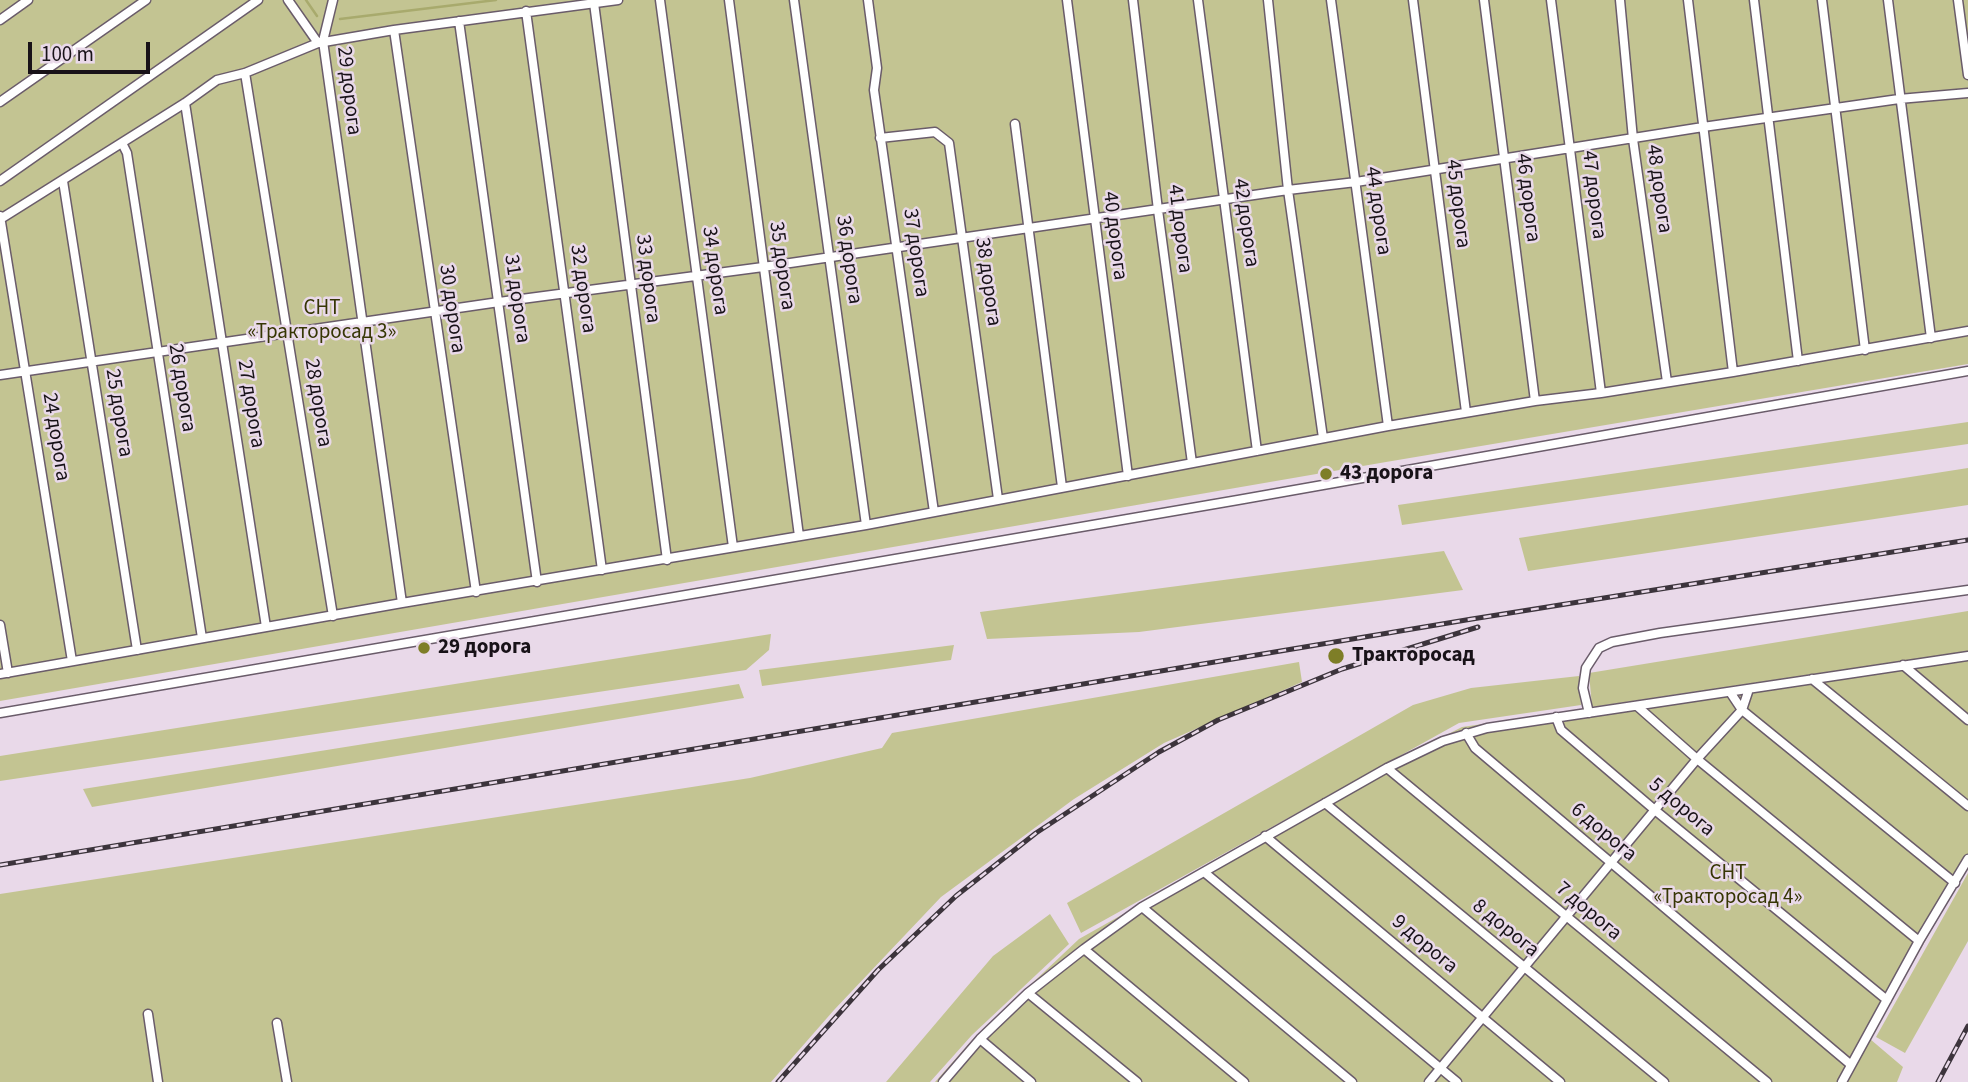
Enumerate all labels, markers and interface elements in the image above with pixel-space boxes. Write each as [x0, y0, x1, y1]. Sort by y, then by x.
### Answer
scale bar [32, 28, 154, 72]
text: 100 m [41, 39, 94, 69]
street label: 29 дорога [330, 45, 366, 137]
street label: 48 дорога [1639, 143, 1677, 235]
street label: 47 дорога [1575, 149, 1611, 241]
street label: 46 дорога [1509, 152, 1545, 244]
street label: 45 дорога [1439, 158, 1475, 250]
street label: 44 дорога [1358, 165, 1396, 257]
street label: 42 дорога [1226, 177, 1264, 269]
street label: 41 дорога [1161, 183, 1197, 275]
street label: 40 дорога [1096, 190, 1132, 282]
street label: 37 дорога [896, 207, 934, 299]
street label: 36 дорога [829, 214, 867, 306]
street label: 35 дорога [762, 220, 800, 312]
street label: 34 дорога [695, 225, 733, 317]
street label: 33 дорога [629, 233, 665, 325]
street label: 38 дорога [968, 236, 1006, 328]
street label: 32 дорога [563, 243, 601, 335]
street label: 31 дорога [497, 253, 535, 345]
street label: 30 дорога [432, 263, 470, 355]
park label: СНТ «Тракторосад 3» [247, 296, 397, 346]
street label: 26 дорога [162, 342, 200, 434]
street label: 28 дорога [298, 357, 336, 449]
street label: 27 дорога [231, 358, 269, 450]
street label: 25 дорога [99, 367, 137, 459]
street label: 24 дорога [36, 391, 74, 483]
place label: 43 дорога [1340, 461, 1433, 487]
marker: 43 дорога [1318, 466, 1334, 482]
place label: 29 дорога [438, 635, 531, 661]
marker: 29 дорога [416, 640, 432, 656]
place label: Тракторосад [1352, 643, 1475, 669]
marker: Тракторосад [1326, 646, 1346, 666]
street label: 5 дорога [1643, 773, 1719, 843]
street label: 6 дорога [1565, 798, 1641, 868]
park label: СНТ «Тракторосад 4» [1653, 861, 1803, 911]
street label: 7 дорога [1550, 877, 1626, 947]
street label: 8 дорога [1466, 894, 1544, 964]
street label: 9 дорога [1386, 910, 1462, 980]

